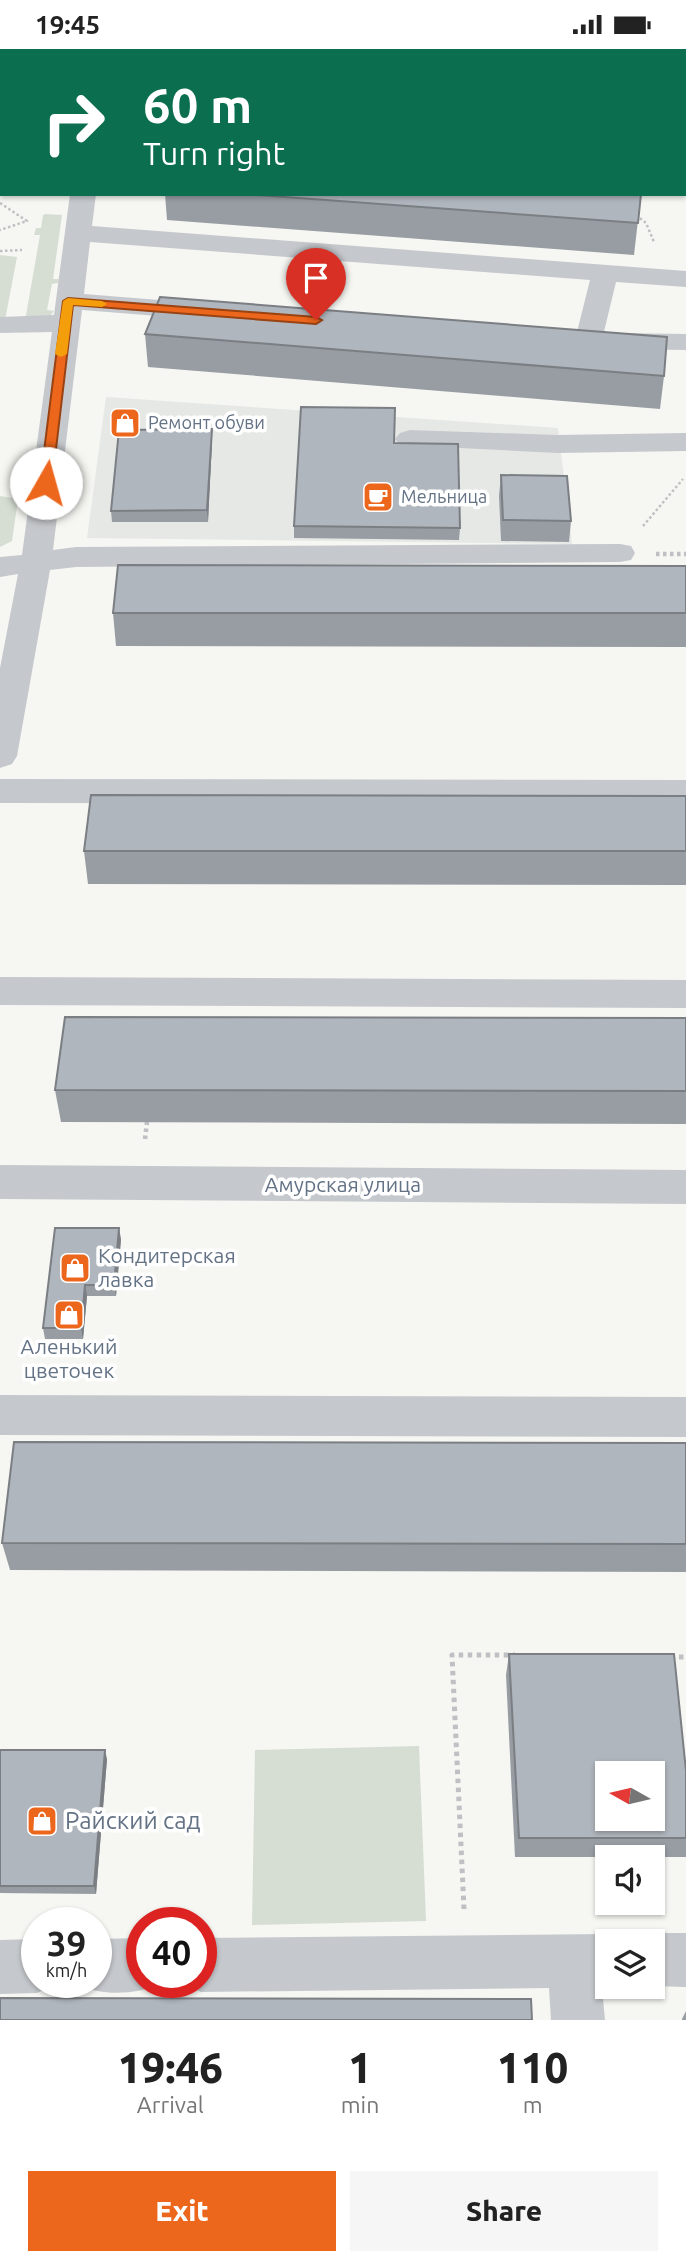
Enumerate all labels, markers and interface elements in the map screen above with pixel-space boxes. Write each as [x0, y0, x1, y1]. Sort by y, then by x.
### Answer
text: 19:45 [35, 10, 100, 39]
icon: right [28, 77, 119, 168]
text: 60 m [143, 77, 252, 132]
text: Turn right [143, 135, 285, 171]
pin [286, 248, 346, 320]
icon: arrive [297, 259, 335, 297]
shop icon: Ремонт обуви [108, 406, 142, 440]
place label: Ремонт обуви [148, 412, 265, 432]
position arrow [9, 446, 83, 520]
cafe icon: Мельница [361, 480, 395, 514]
place label: Мельница [401, 486, 487, 506]
street label: Амурская улица [265, 1172, 421, 1196]
place label: Кондитерская лавка [98, 1243, 236, 1291]
shop icon: Кондитерская лавка [58, 1251, 92, 1285]
shop icon: Аленький цветочек [52, 1298, 86, 1332]
place label: Аленький цветочек [21, 1334, 117, 1382]
north arrow [595, 1761, 665, 1831]
map controls [595, 1761, 665, 1999]
shop icon: Райский сад [25, 1804, 59, 1838]
place label: Райский сад [65, 1807, 201, 1834]
button: sound [595, 1845, 665, 1915]
speed limit sign: 40 [126, 1907, 217, 1998]
text: 39 [47, 1923, 86, 1963]
button: layers [595, 1929, 665, 1999]
text: km/h [46, 1960, 87, 1980]
text: 19:46 [118, 2044, 223, 2091]
text: 1 [348, 2044, 372, 2091]
text: 110 [497, 2044, 568, 2091]
text: Arrival [137, 2092, 204, 2117]
text: min [341, 2092, 379, 2117]
text: m [523, 2092, 543, 2117]
button: Exit [28, 2171, 336, 2251]
button: Share [350, 2171, 658, 2251]

